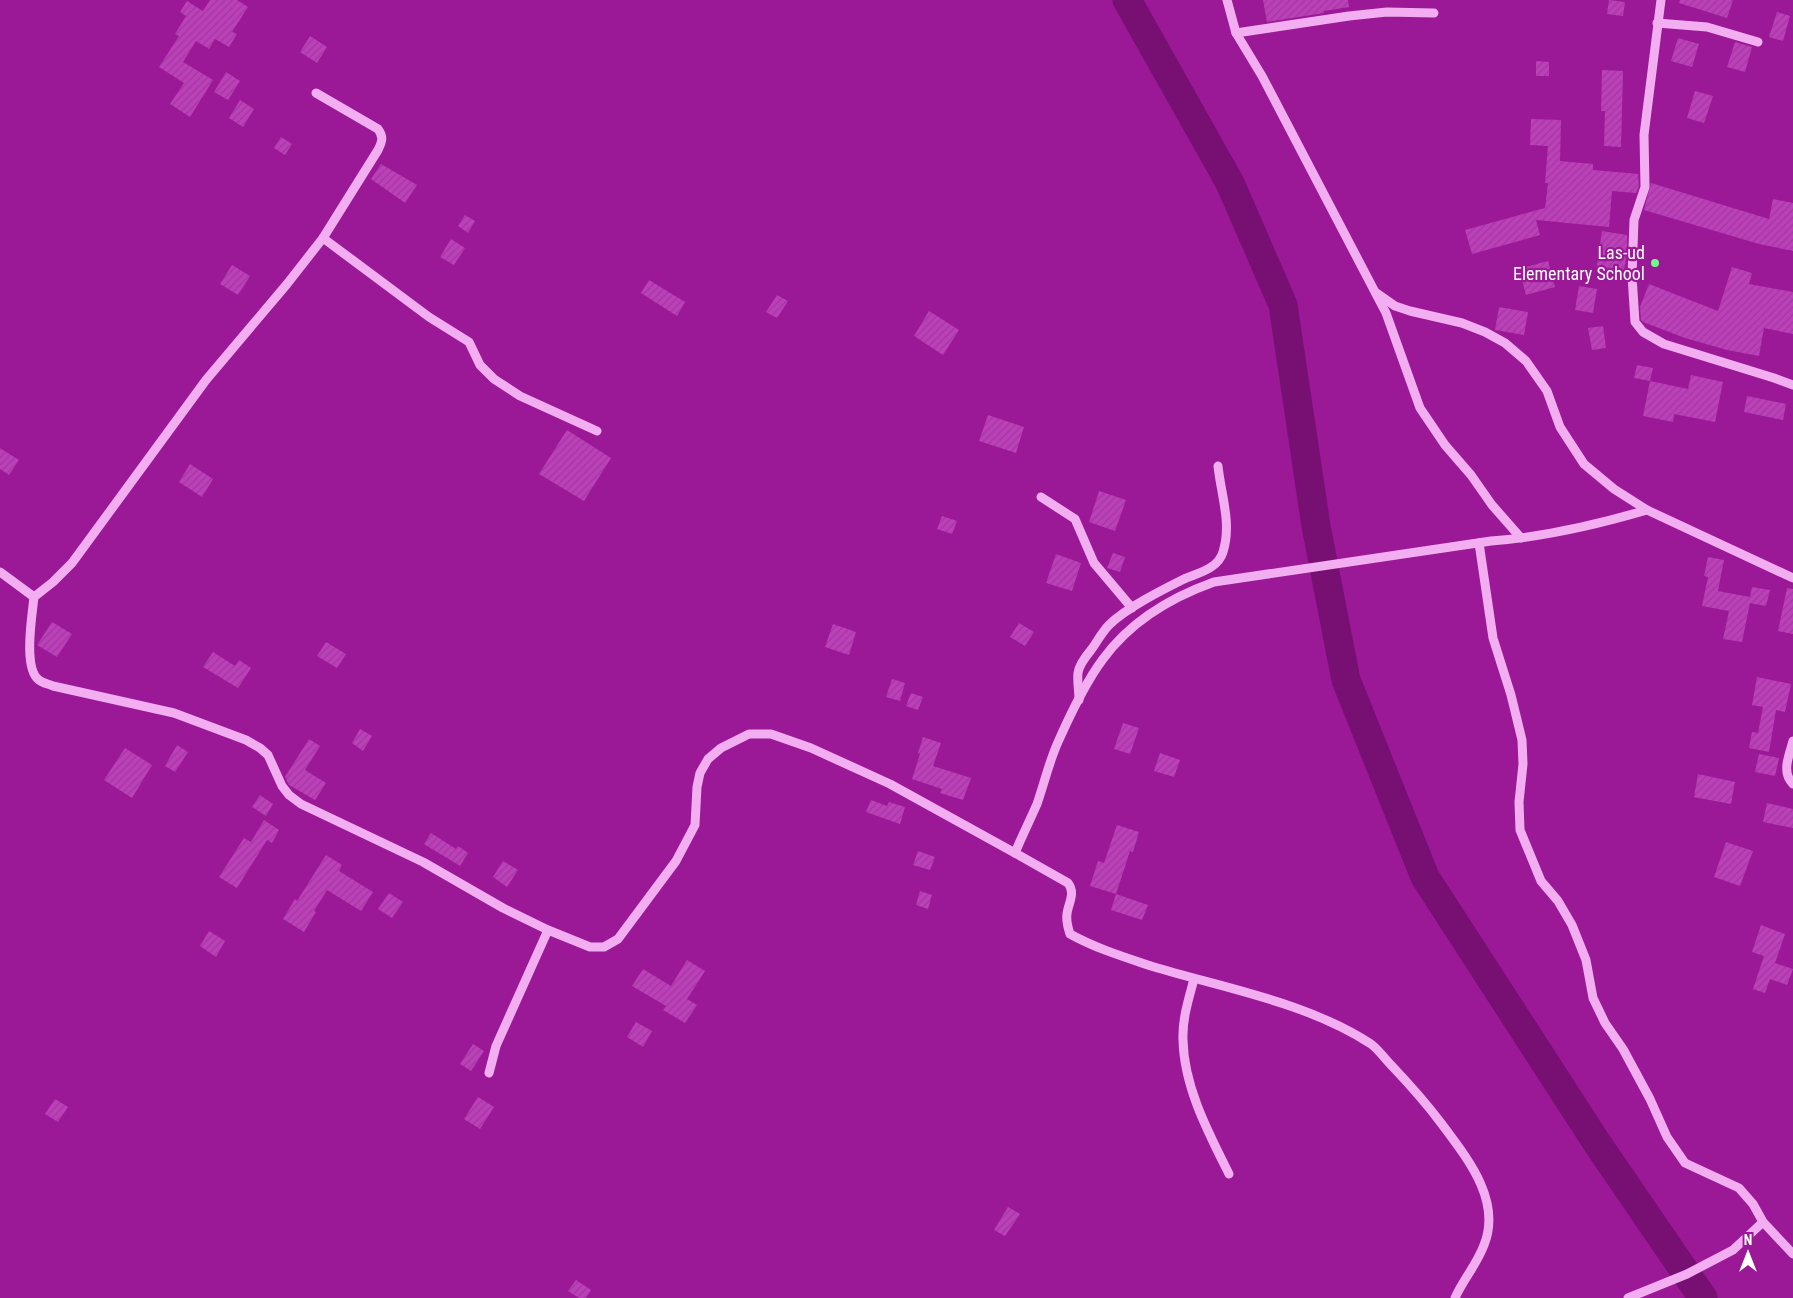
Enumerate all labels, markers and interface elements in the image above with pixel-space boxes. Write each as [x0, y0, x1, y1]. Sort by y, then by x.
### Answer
place label: Las-ud Elementary School [1513, 242, 1645, 284]
marker: Las-ud Elementary School [1649, 257, 1661, 269]
north arrow [1723, 1228, 1773, 1278]
text: N [1744, 1232, 1752, 1248]

